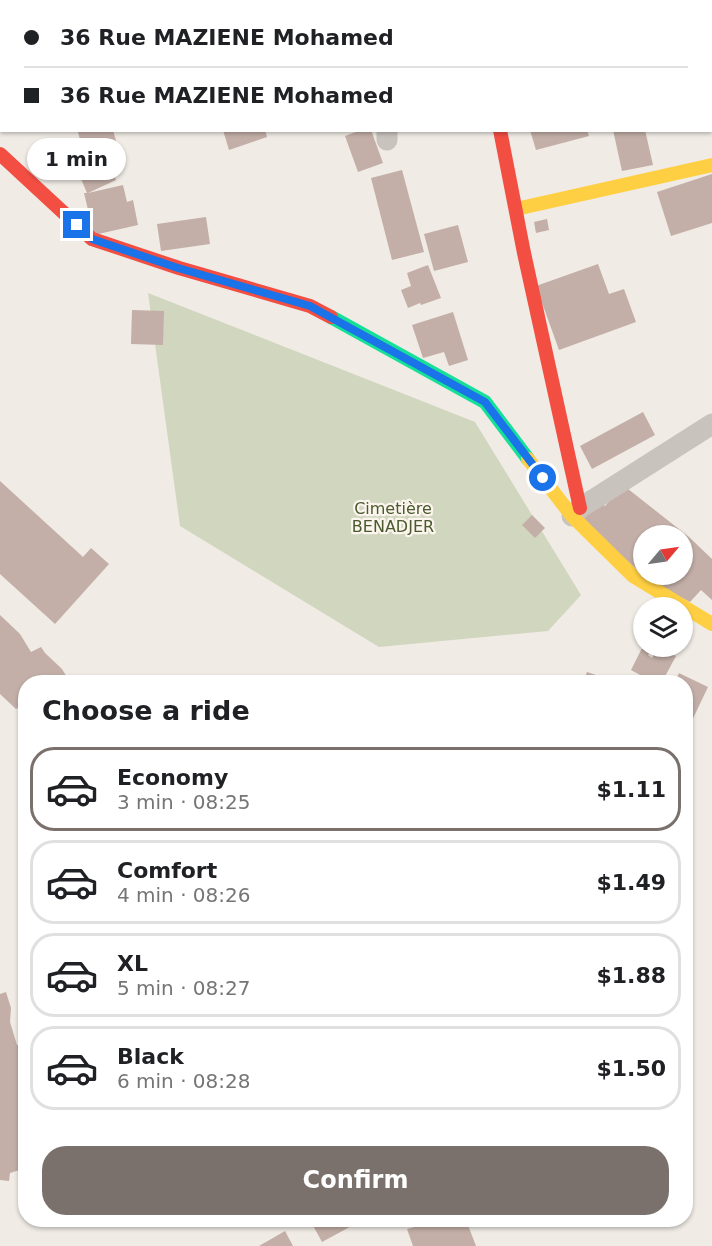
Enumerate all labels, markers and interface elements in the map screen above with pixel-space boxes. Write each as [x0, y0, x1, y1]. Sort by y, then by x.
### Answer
text: 36 Rue MAZIENE Mohamed [60, 25, 394, 50]
text: 36 Rue MAZIENE Mohamed [60, 83, 394, 108]
callout: 1 min [28, 138, 127, 180]
text: 1 min [45, 147, 108, 171]
route end [63, 211, 90, 238]
route start [529, 464, 556, 491]
park label: Cimetière BENADJER [352, 499, 434, 536]
north arrow [633, 525, 693, 585]
map controls [633, 525, 693, 657]
button: layers [633, 597, 693, 657]
text: Choose a ride [42, 695, 250, 726]
icon: car [45, 762, 99, 816]
text: Economy [117, 765, 228, 790]
text: $1.11 [596, 777, 666, 802]
text: 3 min · 08:25 [117, 790, 251, 814]
icon: car [45, 855, 99, 909]
text: Comfort [117, 858, 217, 883]
text: $1.49 [596, 870, 666, 895]
text: 4 min · 08:26 [117, 883, 251, 907]
icon: car [45, 948, 99, 1002]
text: XL [117, 951, 148, 976]
text: $1.88 [596, 963, 666, 988]
text: 5 min · 08:27 [117, 976, 251, 1000]
icon: car [45, 1041, 99, 1095]
text: Black [117, 1044, 184, 1069]
text: $1.50 [596, 1056, 666, 1081]
text: 6 min · 08:28 [117, 1069, 251, 1093]
button: Confirm [42, 1146, 669, 1215]

